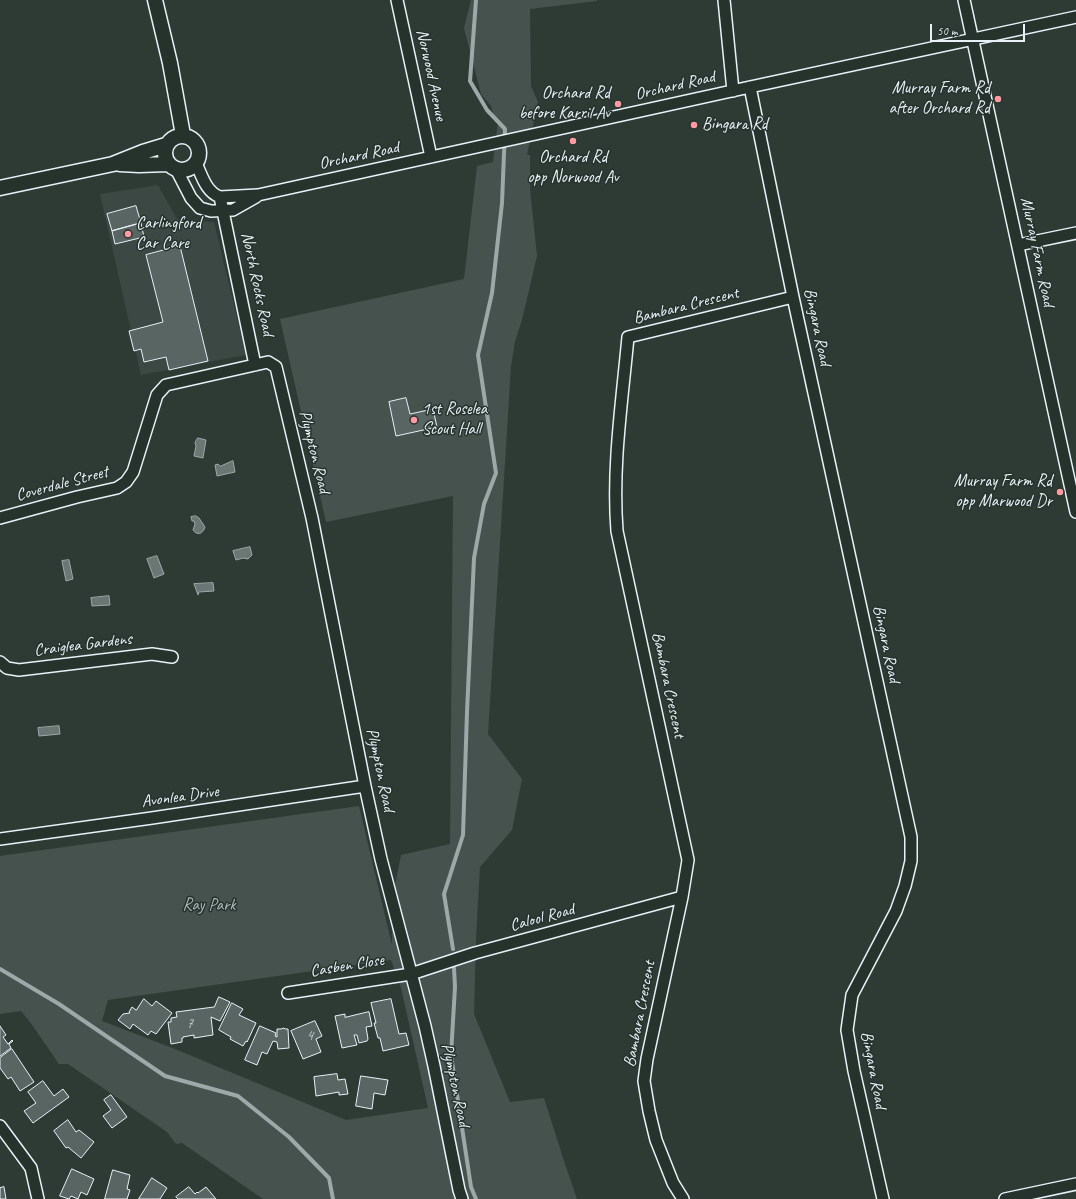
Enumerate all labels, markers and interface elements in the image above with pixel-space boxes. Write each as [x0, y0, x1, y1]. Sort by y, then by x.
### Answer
scale bar [932, 16, 1027, 42]
text: 50 m [937, 23, 957, 39]
street label: Norwood Avenue [411, 27, 451, 123]
street label: Orchard Road [633, 67, 717, 105]
place label: Murray Farm Rd after Orchard Rd [889, 79, 990, 119]
place label: Orchard Rd before Karril Av [519, 84, 610, 124]
marker: Murray Farm Rd after Orchard Rd [993, 94, 1003, 104]
marker: Orchard Rd before Karril Av [613, 99, 623, 109]
place label: Bingara Rd [702, 115, 768, 135]
marker: Bingara Rd [689, 120, 699, 130]
marker: Orchard Rd opp Norwood Av [568, 136, 578, 146]
street label: Orchard Road [317, 138, 401, 174]
place label: Orchard Rd opp Norwood Av [528, 148, 618, 188]
street label: Murray Farm Road [1015, 196, 1059, 308]
place label: Carlingford Car Care [136, 214, 201, 254]
marker: Carlingford Car Care [123, 229, 133, 239]
street label: North Rocks Road [236, 230, 278, 338]
street label: Bambara Crescent [631, 283, 741, 329]
street label: Bingara Road [799, 287, 835, 367]
place label: 1st Roselea Scout Hall [422, 400, 487, 440]
street label: Plympton Road [294, 409, 334, 495]
marker: 1st Roselea Scout Hall [409, 415, 419, 425]
street label: Coverdale Street [14, 462, 110, 506]
place label: Murray Farm Rd opp Marwood Dr [954, 472, 1052, 512]
marker: Murray Farm Rd opp Marwood Dr [1055, 487, 1065, 497]
street label: Bingara Road [868, 604, 904, 684]
street label: Craiglea Gardens [33, 629, 133, 661]
street label: Bambara Crescent [647, 630, 689, 740]
street label: Plympton Road [361, 727, 399, 813]
street label: Avonlea Drive [140, 781, 220, 813]
park label: Ray Park [183, 896, 235, 916]
street label: Calool Road [508, 900, 576, 936]
street label: Casben Close [309, 950, 385, 982]
street label: Bambara Crescent [620, 959, 660, 1069]
house number: 7 [187, 1015, 193, 1033]
house number: 4 [307, 1027, 313, 1045]
street label: Bingara Road [856, 1030, 890, 1110]
street label: Plympton Road [436, 1042, 474, 1128]

